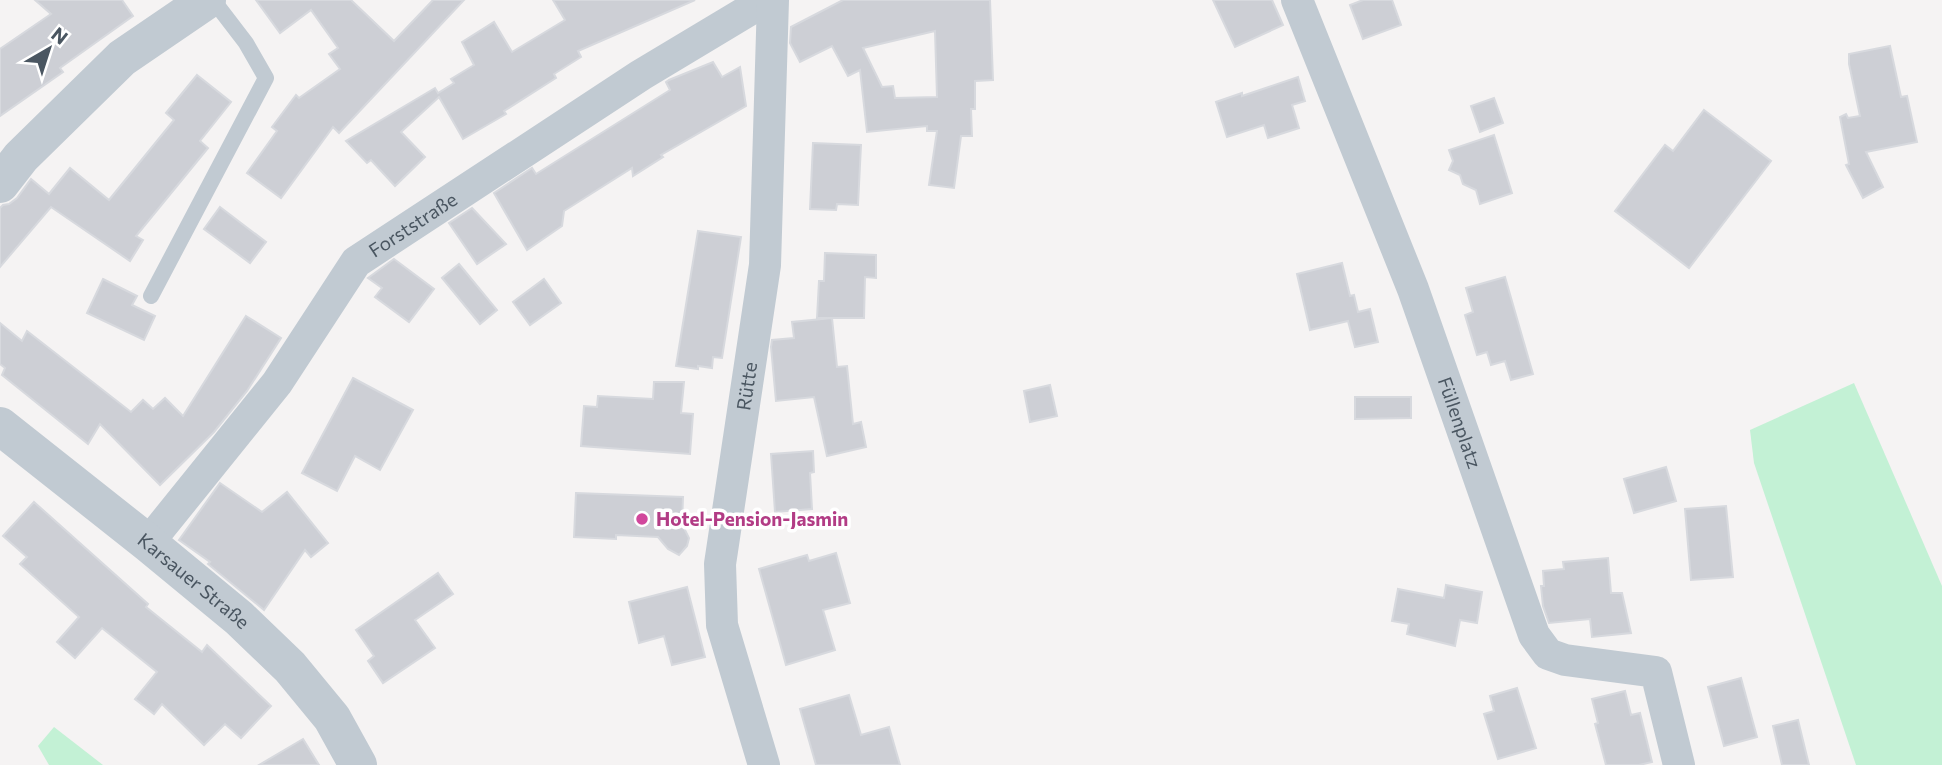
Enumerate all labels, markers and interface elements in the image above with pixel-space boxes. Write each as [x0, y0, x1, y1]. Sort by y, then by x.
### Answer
north arrow [14, 14, 84, 84]
text: N [47, 22, 73, 49]
street label: Forststraße [364, 187, 461, 262]
street label: Rütte [731, 360, 761, 412]
street label: Füllenplatz [1434, 374, 1487, 471]
place label: Hotel-Pension-Jasmin [656, 507, 848, 530]
marker: Hotel-Pension-Jasmin [634, 511, 650, 527]
street label: Karsauer Straße [134, 528, 255, 633]

